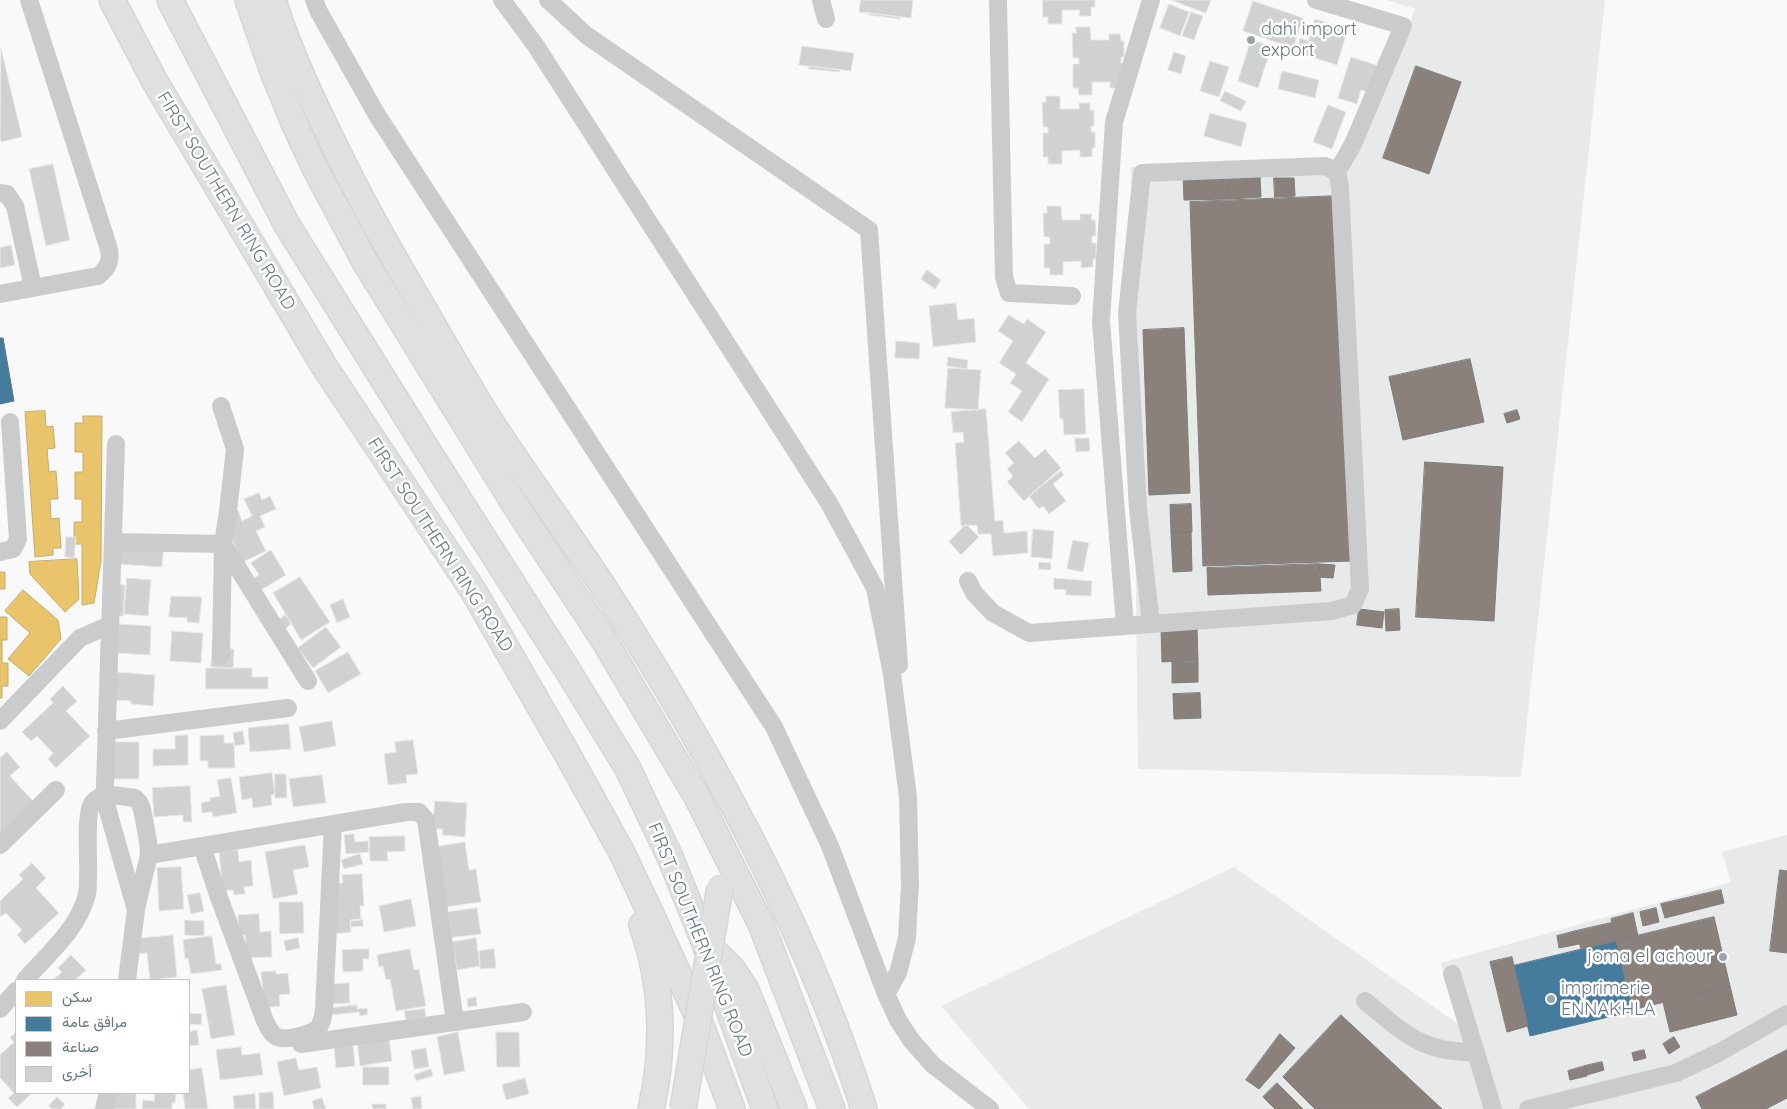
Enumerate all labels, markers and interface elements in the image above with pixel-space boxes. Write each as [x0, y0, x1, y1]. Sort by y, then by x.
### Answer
place label: dahi import export [1261, 19, 1357, 62]
marker: dahi import export [1245, 34, 1257, 46]
street label: FIRST SOUTHERN RING ROAD [152, 88, 300, 314]
street label: FIRST SOUTHERN RING ROAD [363, 434, 517, 656]
street label: FIRST SOUTHERN RING ROAD [643, 820, 757, 1060]
place label: joma el achour [1587, 946, 1713, 968]
marker: joma el achour [1717, 951, 1729, 963]
place label: imprimerie ENNAKHLA [1561, 978, 1655, 1021]
legend [15, 979, 190, 1094]
text: سكن [62, 987, 92, 1006]
marker: imprimerie ENNAKHLA [1545, 993, 1557, 1005]
text: مرافق عامة [62, 1012, 127, 1031]
text: صناعة [62, 1037, 99, 1056]
text: أخرى [62, 1062, 92, 1081]

